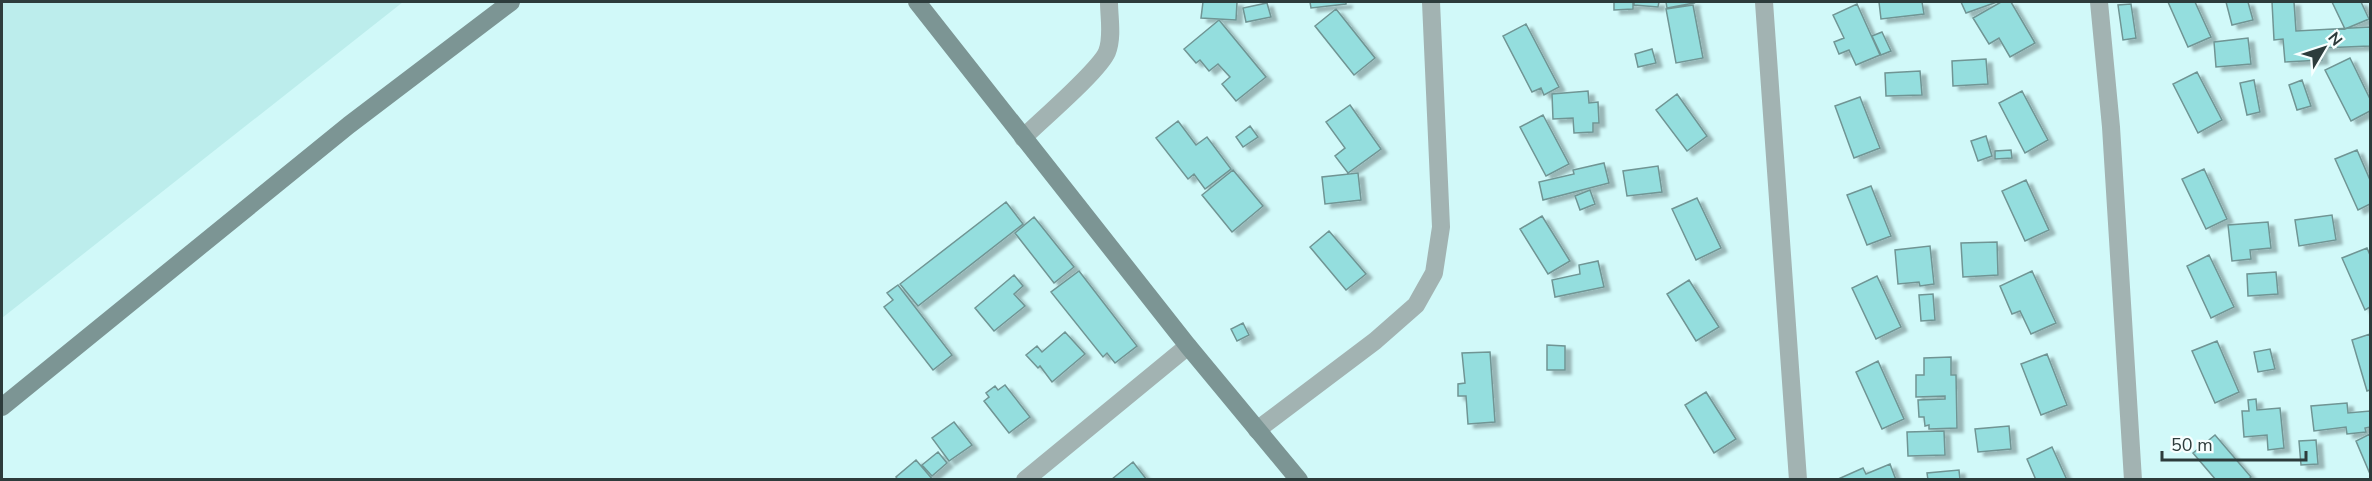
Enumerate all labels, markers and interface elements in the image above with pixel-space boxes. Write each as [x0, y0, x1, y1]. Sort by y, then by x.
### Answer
north arrow [2294, 18, 2354, 78]
text: N [2323, 28, 2347, 51]
scale bar [2162, 424, 2306, 462]
text: 50 m [2171, 433, 2213, 457]

